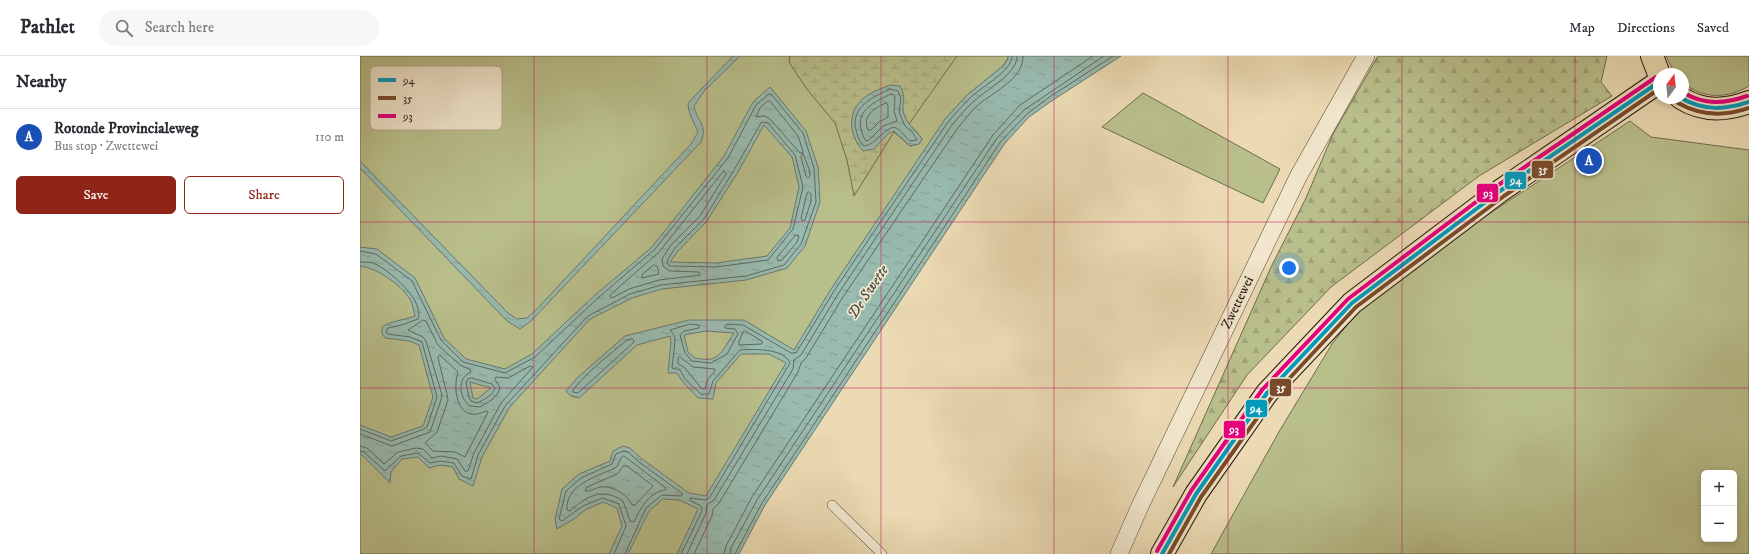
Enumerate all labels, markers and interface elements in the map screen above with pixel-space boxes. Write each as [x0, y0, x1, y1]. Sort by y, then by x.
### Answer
search box [99, 10, 379, 46]
text: Pathlet [20, 16, 75, 39]
icon: search [113, 17, 135, 39]
text: Search here [145, 18, 214, 37]
text: Map [1569, 19, 1595, 37]
text: Directions [1617, 19, 1675, 37]
text: Saved [1697, 19, 1729, 37]
legend [370, 66, 502, 130]
north arrow [1653, 68, 1689, 104]
text: Nearby [16, 71, 66, 93]
text: 94 [402, 74, 415, 88]
text: 35 [403, 92, 413, 106]
text: 93 [402, 110, 413, 124]
text: Rotonde Provincialeweg [54, 119, 198, 138]
text: A [25, 129, 33, 145]
text: 110 m [315, 129, 344, 145]
text: Bus stop · Zwettewei [54, 138, 158, 154]
pin: A [1576, 146, 1602, 176]
line badge: 35 [1531, 160, 1554, 179]
text: 35 [1538, 163, 1548, 177]
line badge: 94 [1504, 171, 1527, 190]
text: 94 [1509, 174, 1523, 188]
button: Save [16, 176, 176, 214]
button: Share [184, 176, 344, 214]
line badge: 93 [1476, 183, 1499, 203]
text: 93 [1482, 187, 1493, 201]
your location [1279, 258, 1299, 278]
water label: De Swette [843, 261, 893, 322]
street label: Zwettewei [1217, 273, 1258, 332]
line badge: 35 [1269, 378, 1292, 397]
text: 35 [1276, 381, 1286, 395]
line badge: 94 [1245, 399, 1268, 418]
text: 94 [1249, 402, 1263, 416]
line badge: 93 [1223, 420, 1246, 439]
text: 93 [1228, 423, 1239, 437]
map controls [1701, 470, 1737, 542]
button: + [1701, 470, 1737, 506]
button: − [1701, 506, 1737, 542]

